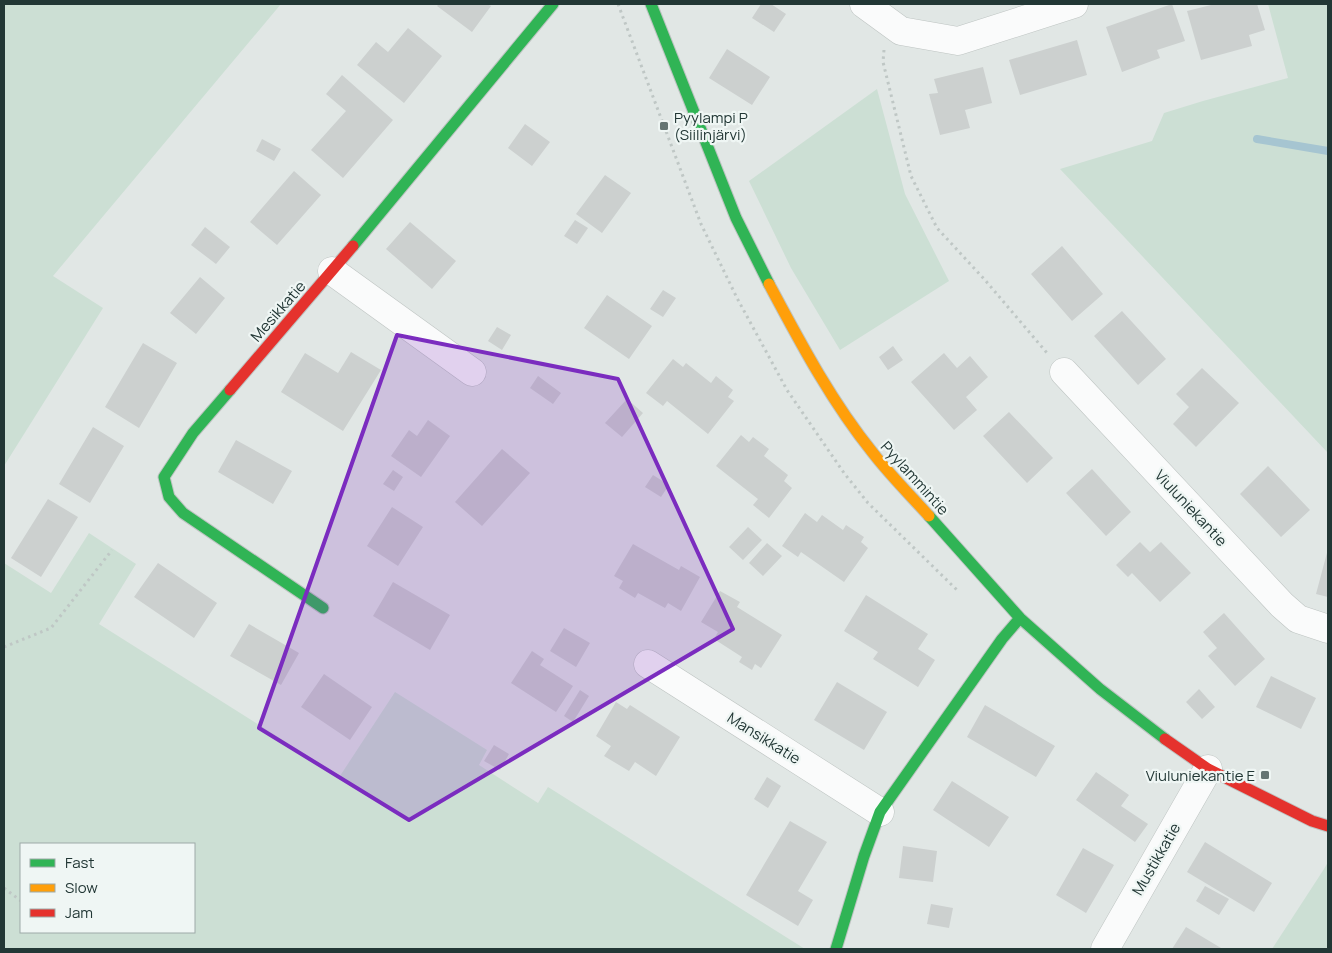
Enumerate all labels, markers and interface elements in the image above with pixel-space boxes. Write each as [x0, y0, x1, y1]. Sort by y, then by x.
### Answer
place label: Pyylampi P (Siilinjärvi) [674, 107, 748, 145]
marker: Pyylampi P (Siilinjärvi) [658, 120, 670, 132]
street label: Mesikkatie [246, 276, 310, 346]
street label: Pyylammintie [876, 436, 954, 520]
street label: Viuluniekantie [1150, 465, 1232, 551]
street label: Mansikkatie [723, 707, 805, 769]
place label: Viuluniekantie E [1146, 765, 1255, 786]
marker: Viuluniekantie E [1259, 769, 1271, 781]
street label: Mustikkatie [1127, 819, 1185, 899]
legend [20, 843, 195, 933]
text: Fast [65, 852, 94, 873]
text: Slow [65, 877, 98, 898]
text: Jam [65, 902, 93, 923]

